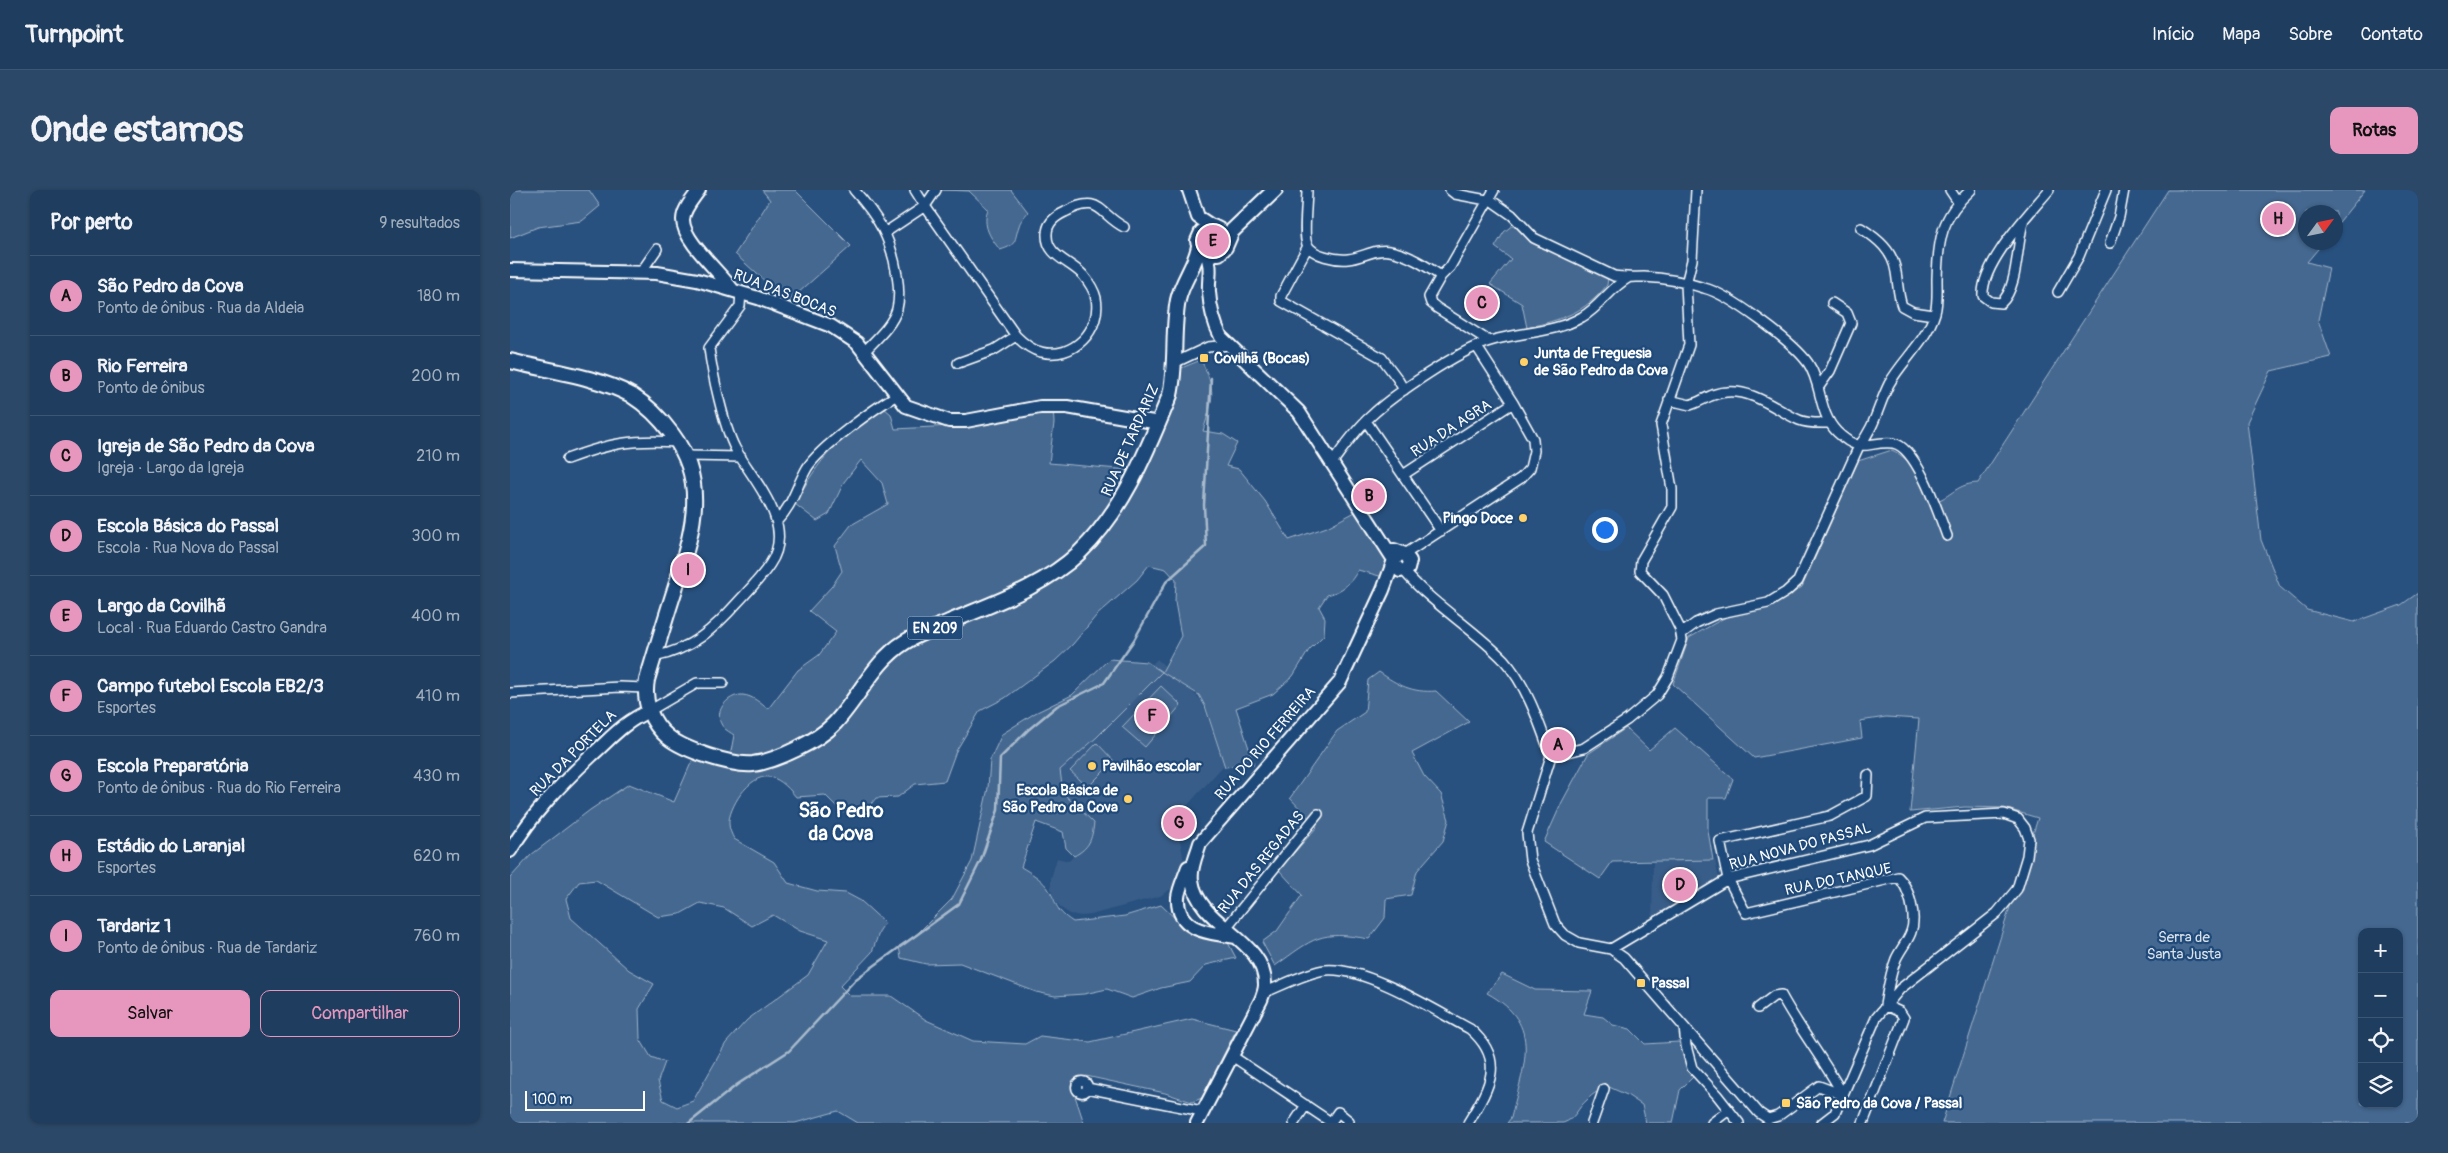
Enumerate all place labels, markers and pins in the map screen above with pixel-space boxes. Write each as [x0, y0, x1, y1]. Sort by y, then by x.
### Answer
pin: H [2262, 200, 2294, 238]
pin: E [1197, 222, 1229, 260]
pin: C [1466, 284, 1498, 322]
place label: Junta de Freguesia de São Pedro da Cova [1534, 344, 1668, 380]
place label: Covilhã (Bocas) [1214, 349, 1310, 368]
marker: Covilhã (Bocas) [1198, 352, 1210, 364]
marker: Junta de Freguesia de São Pedro da Cova [1518, 356, 1530, 368]
pin: B [1353, 477, 1385, 515]
place label: Pingo Doce [1442, 509, 1514, 528]
marker: Pingo Doce [1517, 512, 1529, 524]
pin: I [672, 551, 704, 589]
pin: F [1136, 697, 1168, 735]
pin: A [1542, 726, 1574, 764]
place label: Pavilhão escolar [1102, 757, 1202, 776]
marker: Pavilhão escolar [1086, 760, 1098, 772]
place label: Escola Básica de São Pedro da Cova [1002, 781, 1119, 817]
marker: Escola Básica de São Pedro da Cova [1122, 793, 1134, 805]
pin: G [1163, 804, 1195, 842]
pin: D [1664, 866, 1696, 904]
place label: Passal [1651, 974, 1690, 993]
marker: Passal [1635, 977, 1647, 989]
place label: São Pedro da Cova / Passal [1796, 1094, 1962, 1113]
marker: São Pedro da Cova / Passal [1780, 1097, 1792, 1109]

